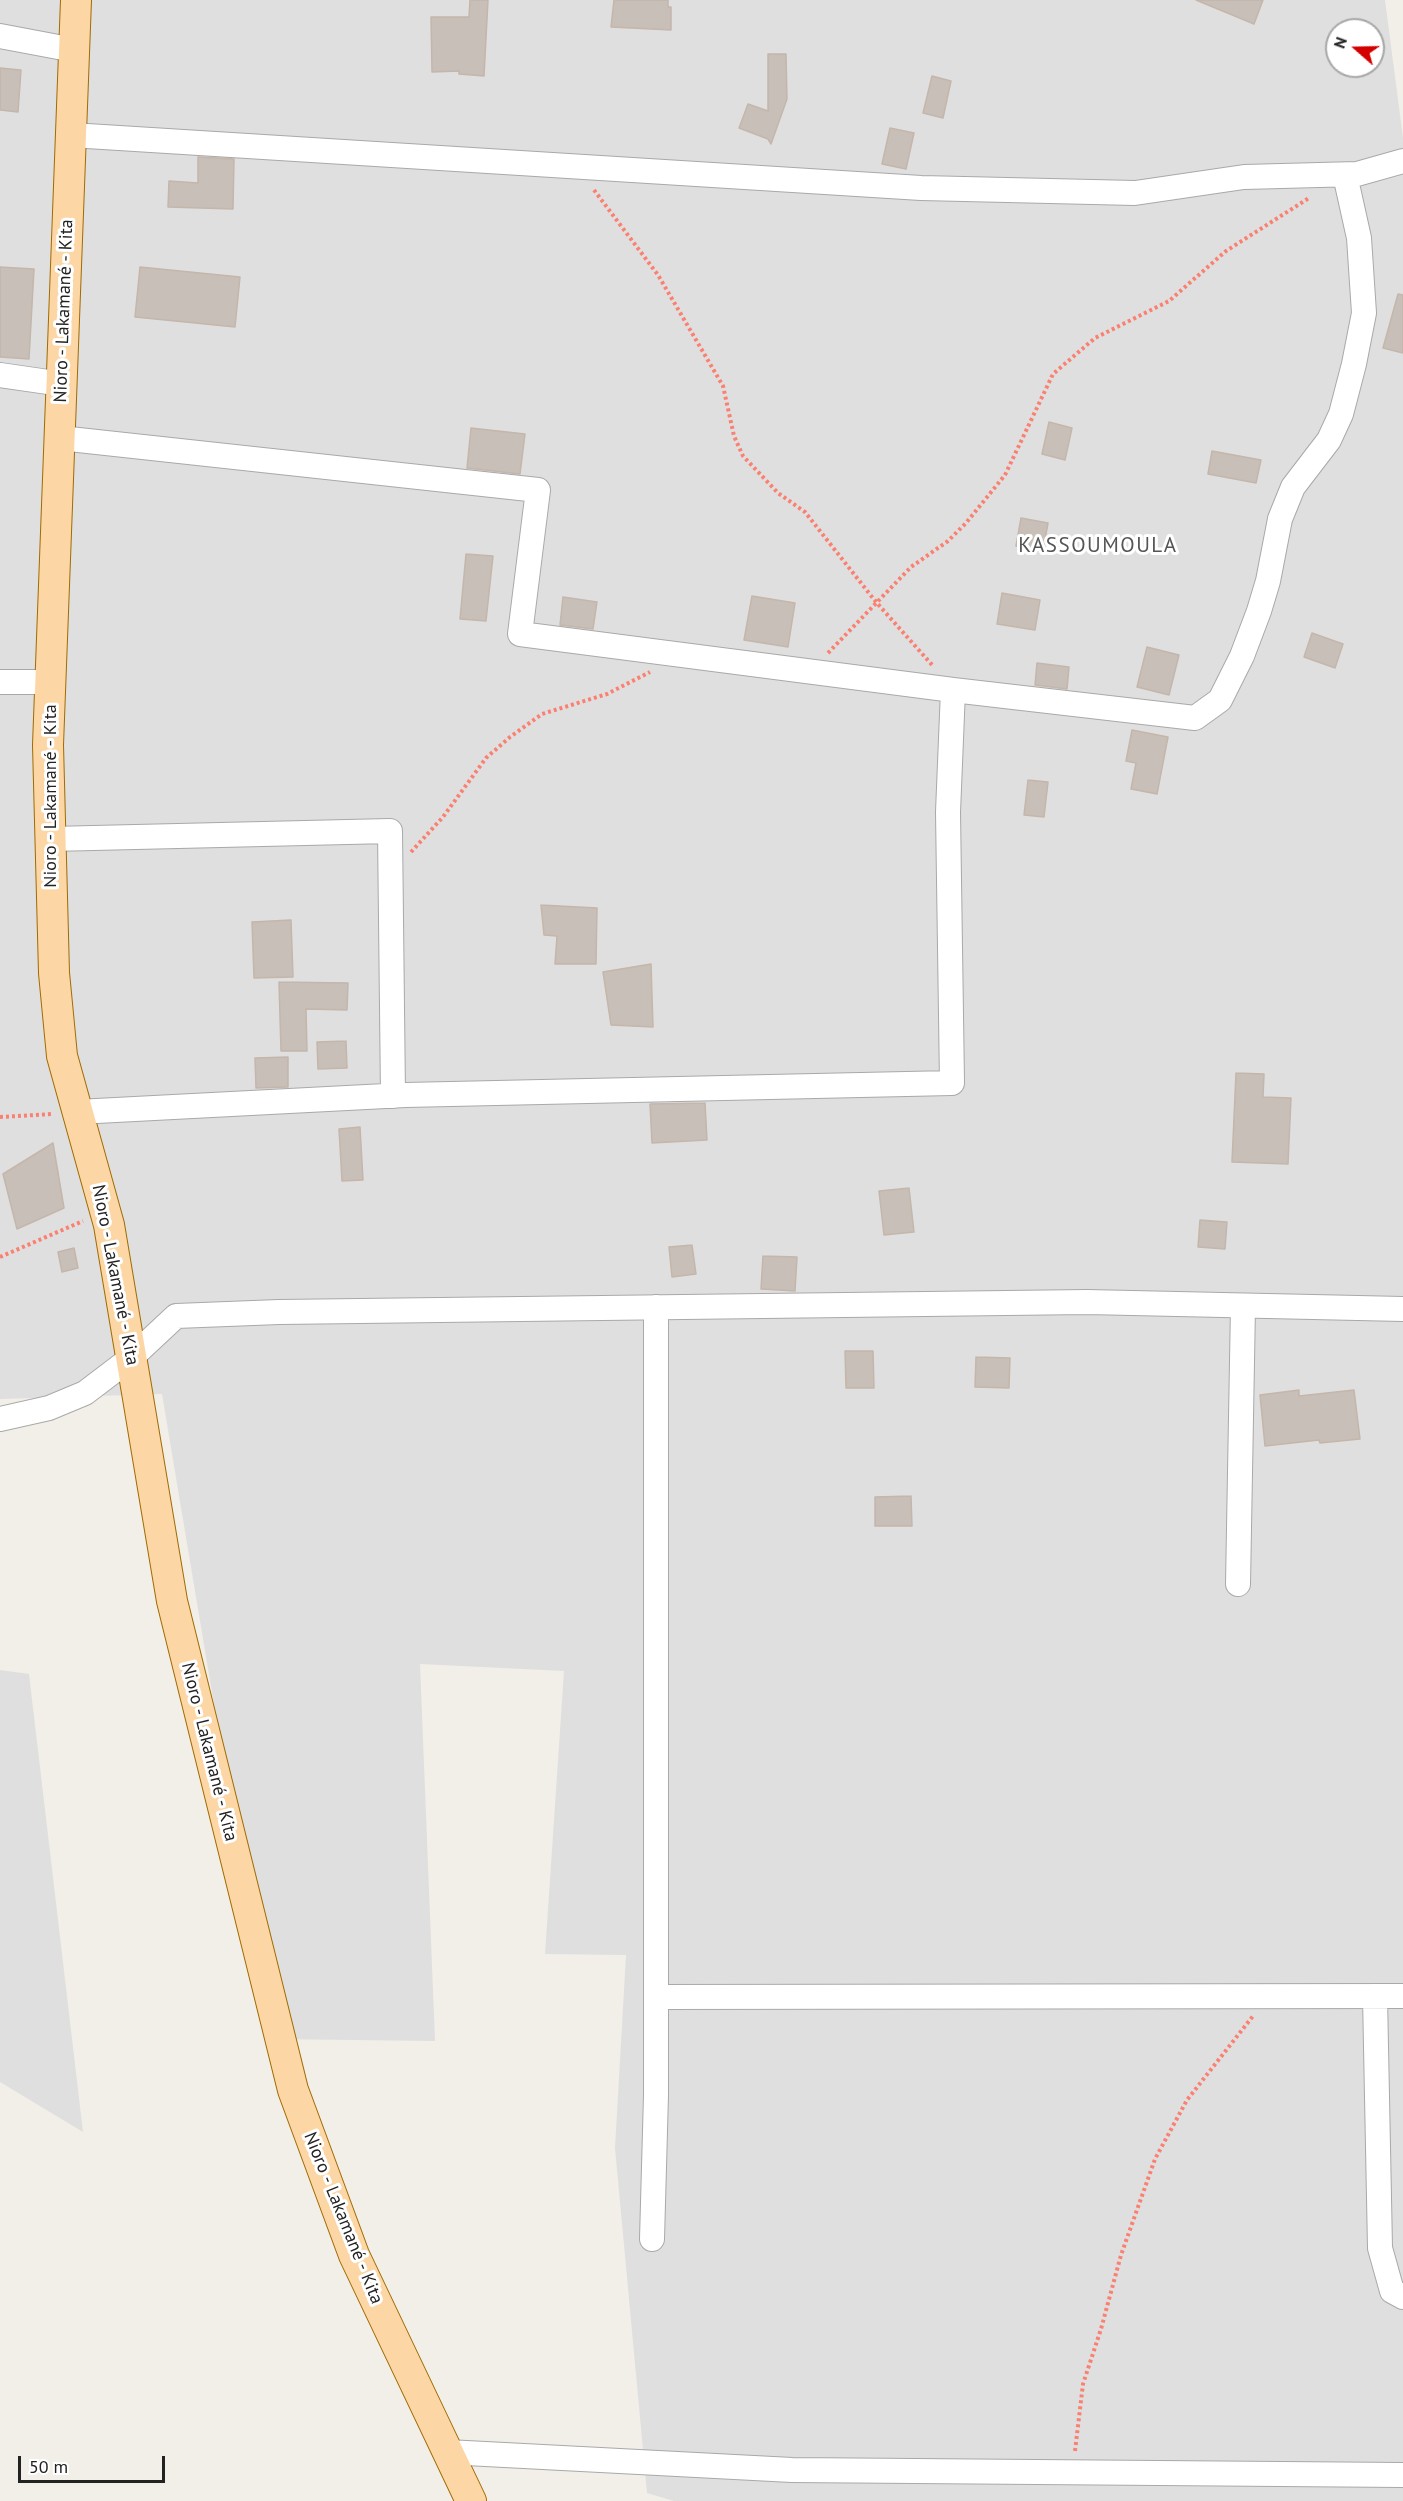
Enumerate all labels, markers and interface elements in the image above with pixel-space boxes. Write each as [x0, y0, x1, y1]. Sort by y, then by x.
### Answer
north arrow [1325, 18, 1385, 78]
text: N [1329, 34, 1351, 51]
street label: Nioro - Lakamané - Kita [50, 219, 78, 403]
district label: KASSOUMOULA [1018, 533, 1178, 559]
street label: Nioro - Lakamané - Kita [40, 704, 62, 888]
street label: Nioro - Lakamané - Kita [87, 1183, 143, 1367]
street label: Nioro - Lakamané - Kita [176, 1660, 242, 1844]
street label: Nioro - Lakamané - Kita [299, 2129, 387, 2307]
scale bar [21, 2444, 168, 2482]
text: 50 m [29, 2455, 68, 2478]

